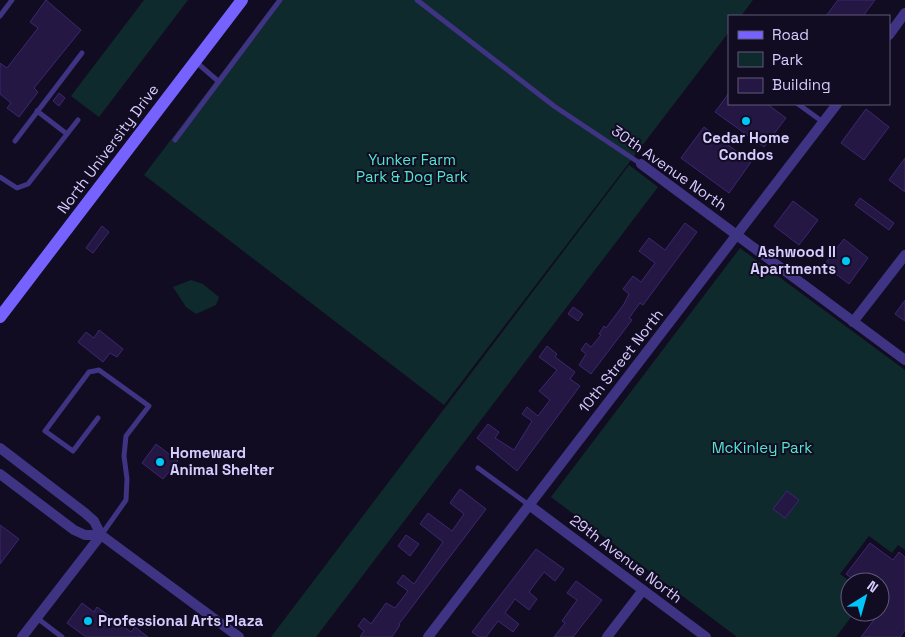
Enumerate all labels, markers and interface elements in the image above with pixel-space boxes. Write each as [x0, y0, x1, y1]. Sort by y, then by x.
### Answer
legend [728, 15, 890, 105]
text: Road [772, 25, 809, 44]
text: Park [772, 50, 803, 69]
text: Building [772, 75, 831, 94]
street label: North University Drive [53, 80, 163, 217]
marker: Cedar Home Condos [740, 115, 752, 127]
street label: 30th Avenue North [608, 121, 731, 214]
place label: Cedar Home Condos [703, 128, 790, 164]
park label: Yunker Farm Park & Dog Park [356, 150, 468, 186]
place label: Ashwood II Apartments [750, 242, 836, 278]
marker: Ashwood II Apartments [840, 255, 852, 267]
street label: 10th Street North [574, 305, 667, 416]
park label: McKinley Park [712, 438, 812, 457]
place label: Homeward Animal Shelter [170, 443, 274, 479]
marker: Homeward Animal Shelter [154, 456, 166, 468]
street label: 29th Avenue North [566, 510, 686, 607]
north arrow [840, 572, 890, 622]
text: N [864, 577, 882, 597]
place label: Professional Arts Plaza [98, 611, 263, 630]
marker: Professional Arts Plaza [82, 615, 94, 627]

